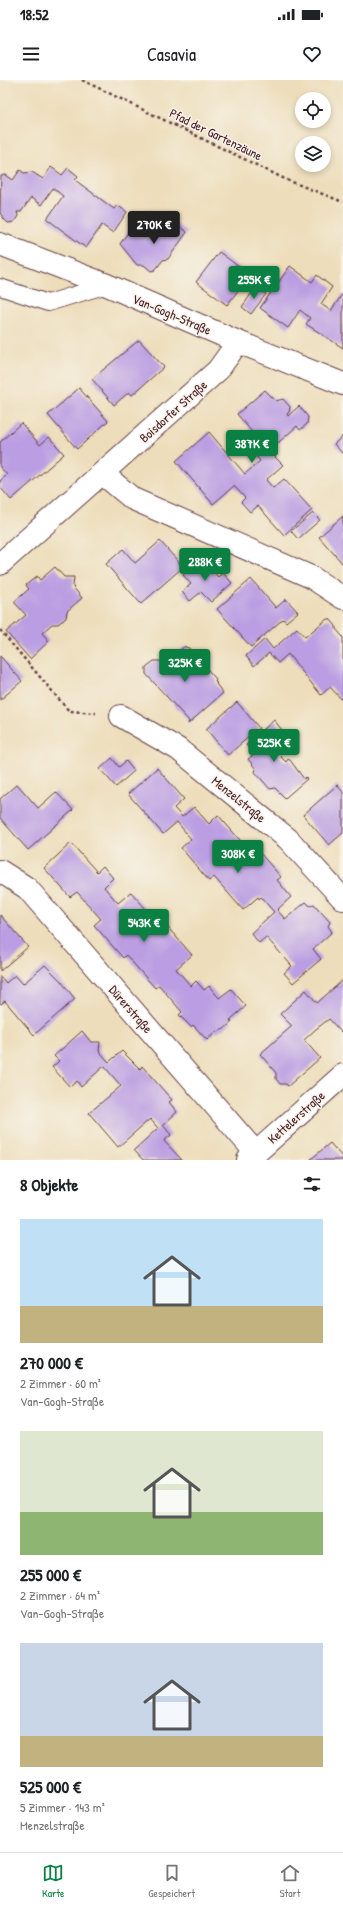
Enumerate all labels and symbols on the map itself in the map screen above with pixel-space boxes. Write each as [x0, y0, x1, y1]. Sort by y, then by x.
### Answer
street label: Pfad der Gartenzäune [167, 104, 265, 164]
pin: 270K € [121, 211, 187, 245]
pin: 255K € [221, 266, 287, 300]
street label: Van-Gogh-Straße [130, 289, 214, 339]
street label: Boisdorfer Straße [135, 376, 211, 446]
pin: 387K € [219, 430, 285, 464]
pin: 288K € [172, 548, 238, 582]
pin: 325K € [152, 649, 218, 683]
pin: 525K € [241, 729, 307, 763]
street label: Menzelstraße [208, 772, 270, 826]
pin: 308K € [205, 840, 271, 874]
pin: 543K € [111, 909, 177, 943]
street label: Dürerstraße [105, 981, 157, 1037]
street label: Kettelerstraße [263, 1086, 329, 1148]

